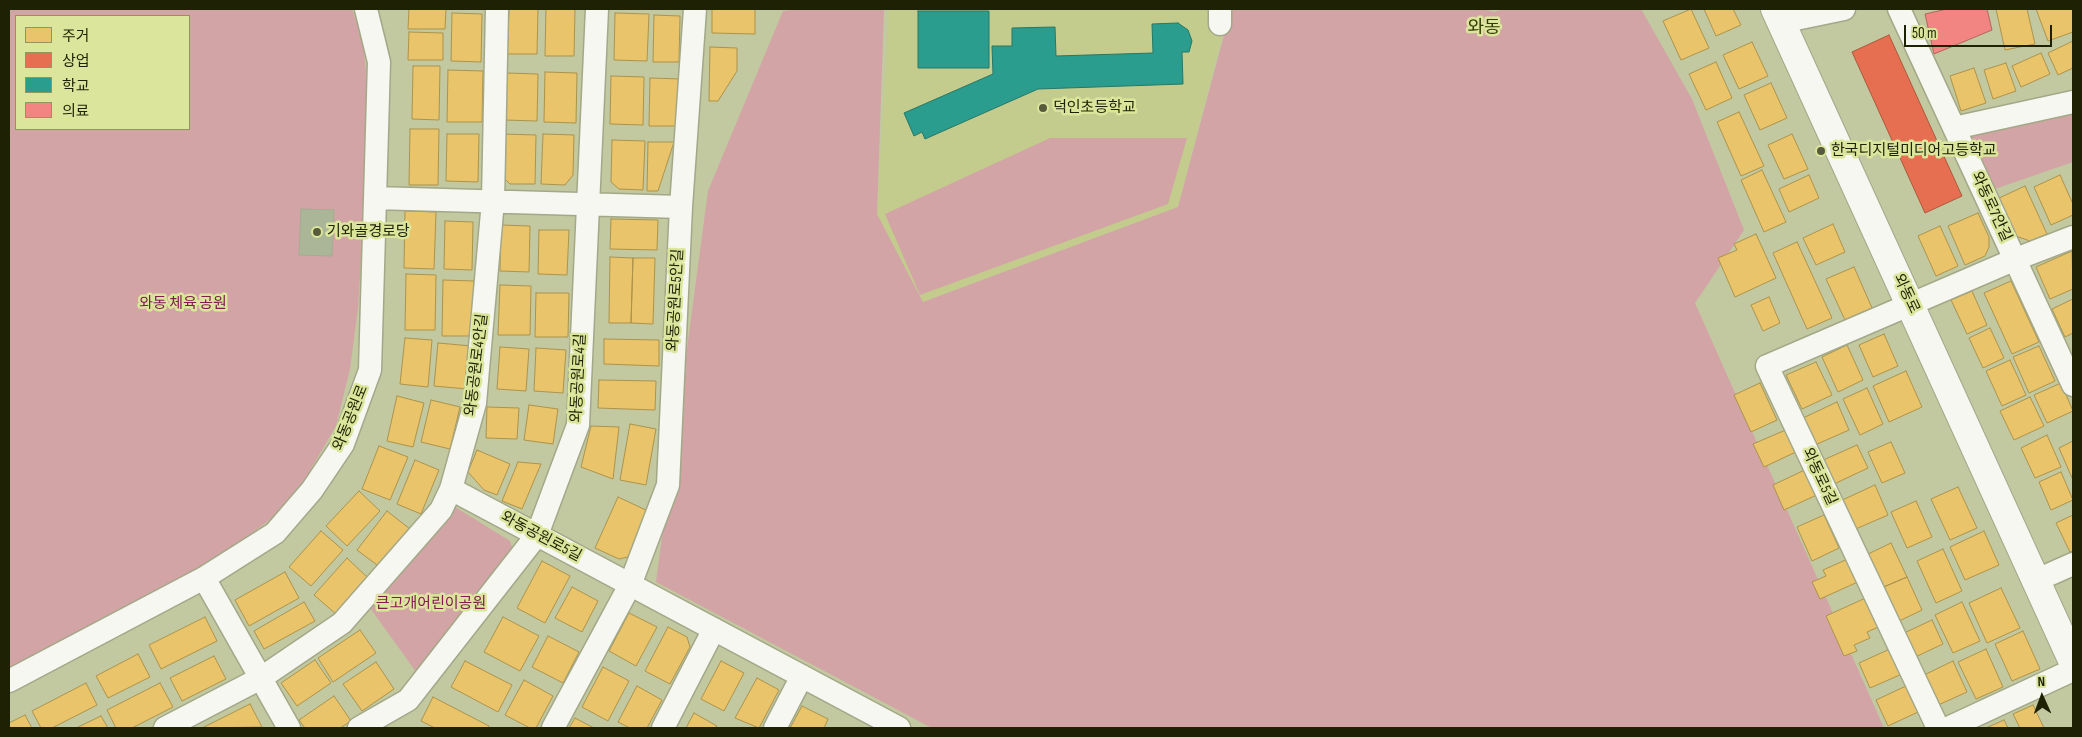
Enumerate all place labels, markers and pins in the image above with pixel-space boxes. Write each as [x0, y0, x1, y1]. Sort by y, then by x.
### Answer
place label: 덕인초등학교 [1053, 99, 1136, 117]
marker: 덕인초등학교 [1037, 102, 1049, 114]
place label: 한국디지털미디어고등학교 [1831, 142, 1997, 160]
marker: 한국디지털미디어고등학교 [1815, 145, 1827, 157]
place label: 기와골경로당 [327, 223, 410, 241]
marker: 기와골경로당 [311, 226, 323, 238]

